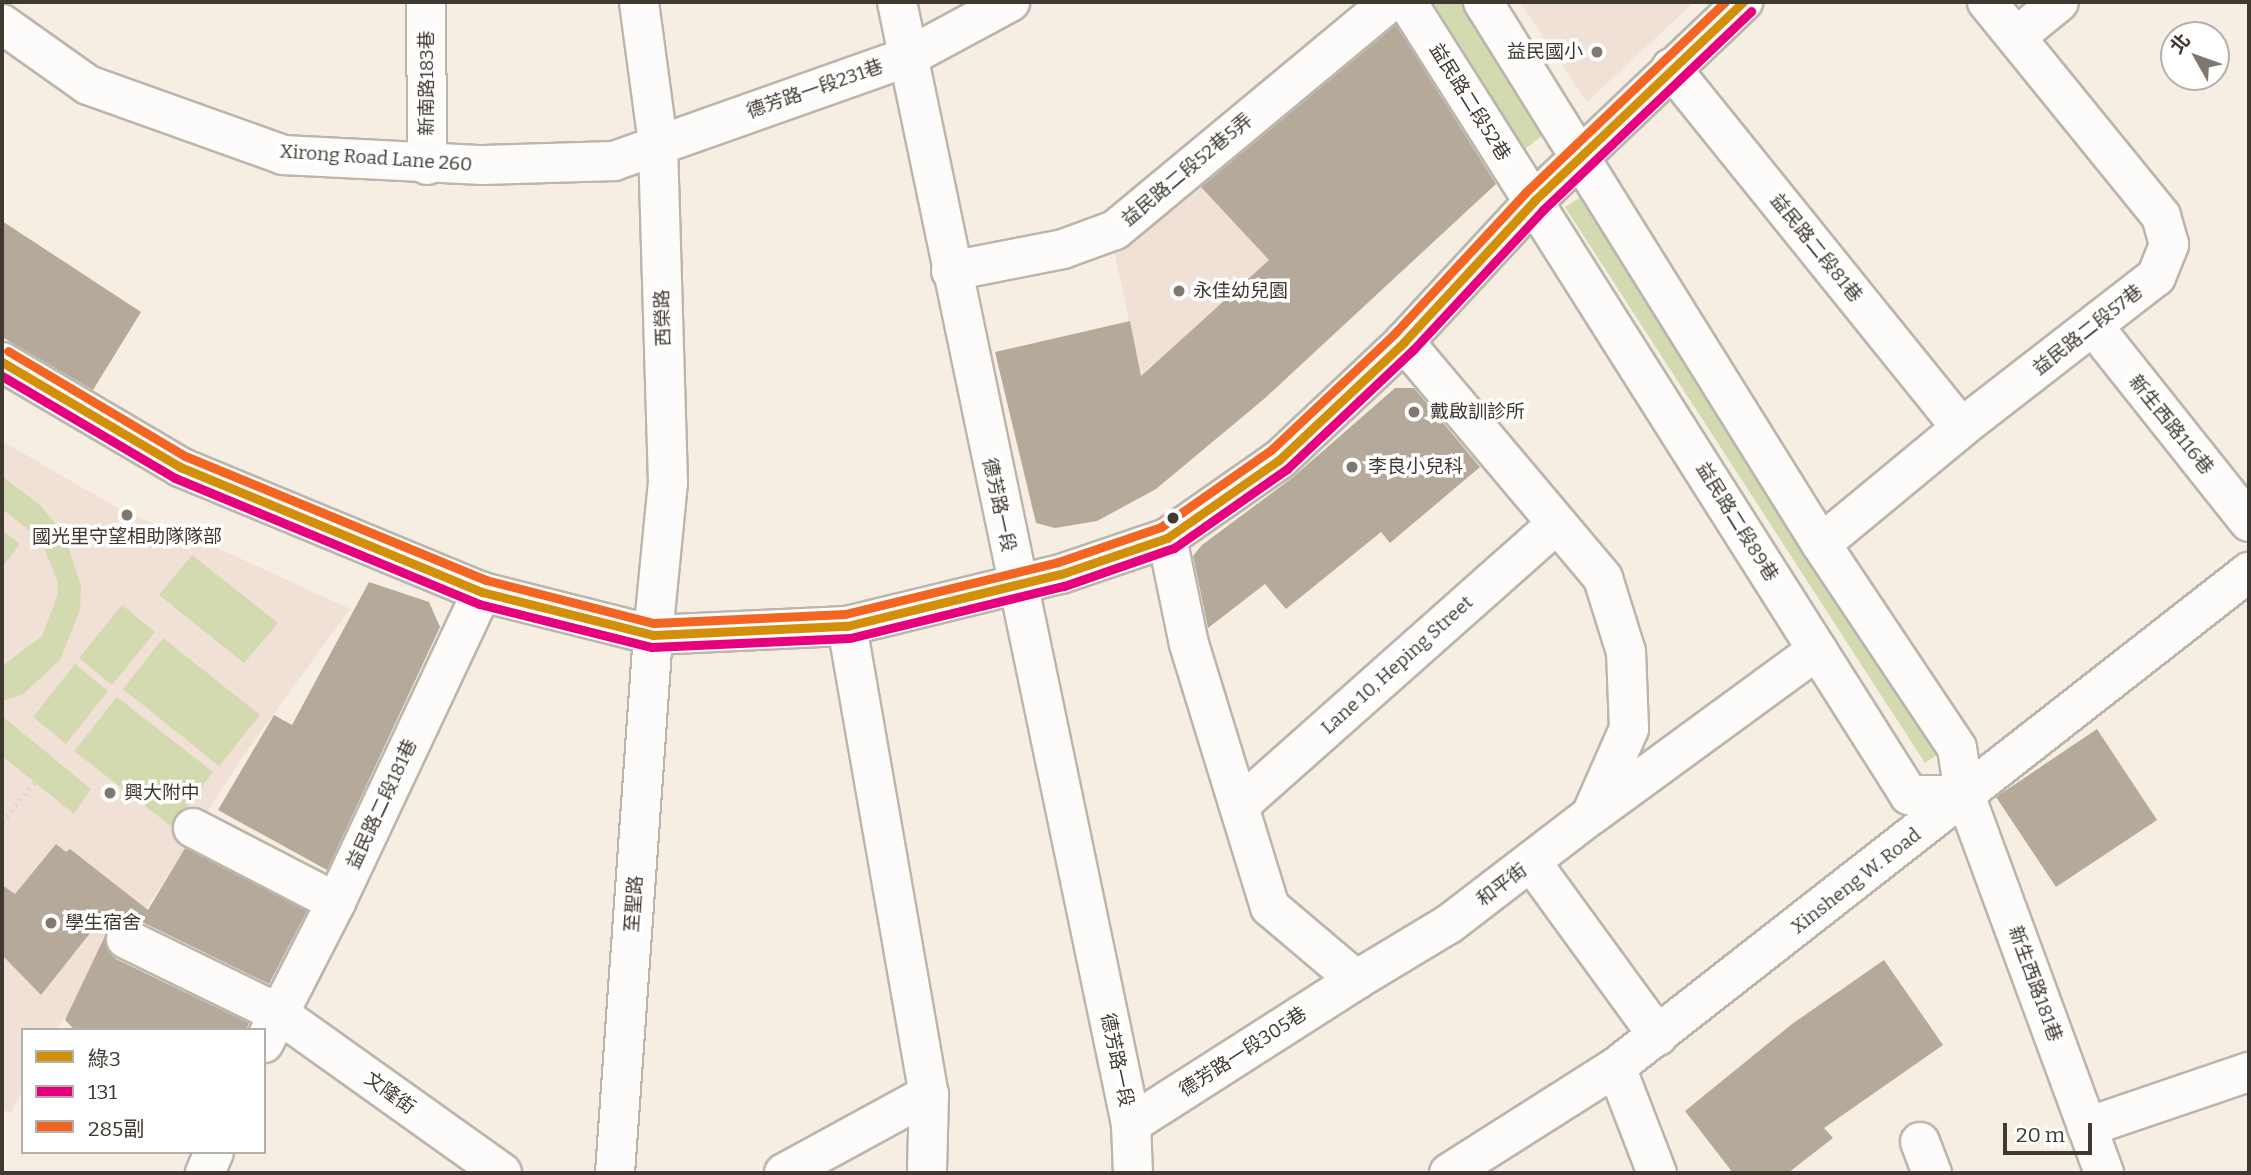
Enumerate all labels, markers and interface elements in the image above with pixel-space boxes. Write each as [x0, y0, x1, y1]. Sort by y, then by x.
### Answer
north arrow [2160, 21, 2230, 91]
text: 北 [2165, 29, 2195, 58]
street label: 新南路183巷 [416, 30, 438, 136]
street label: 益民路二段52巷 [1425, 39, 1515, 165]
place label: 益民國小 [1507, 41, 1583, 63]
marker: 益民國小 [1589, 44, 1605, 60]
street label: 德芳路一段231巷 [744, 55, 886, 123]
street label: 益民路二段52巷5弄 [1117, 109, 1257, 231]
street label: Xirong Road Lane 260 [279, 140, 473, 176]
street label: 益民路二段81巷 [1765, 189, 1867, 307]
place label: 永佳幼兒園 [1193, 280, 1288, 302]
street label: 益民路二段57巷 [2028, 280, 2148, 380]
marker: 永佳幼兒園 [1171, 283, 1187, 299]
street label: 西榮路 [651, 289, 675, 347]
street label: 新生西路116巷 [2124, 371, 2218, 479]
place label: 戴啟訓診所 [1430, 401, 1525, 423]
marker: 戴啟訓診所 [1404, 402, 1424, 422]
street label: 德芳路一段 [978, 456, 1020, 554]
place label: 李良小兒科 [1368, 456, 1463, 478]
marker: 李良小兒科 [1342, 457, 1362, 477]
street label: 益民路二段89巷 [1691, 458, 1783, 586]
marker: 國光里守望相助隊隊部 [119, 507, 135, 523]
unlabelled marker [1166, 511, 1180, 525]
place label: 國光里守望相助隊隊部 [32, 526, 222, 548]
street label: Lane 10, Heping Street [1317, 591, 1477, 739]
street label: 益民路二段181巷 [342, 735, 422, 873]
place label: 興大附中 [124, 782, 200, 804]
marker: 興大附中 [102, 785, 118, 801]
street label: Xinsheng W. Road [1787, 823, 1925, 939]
street label: 和平街 [1472, 859, 1532, 911]
street label: 至聖路 [621, 875, 647, 933]
place label: 學生宿舍 [65, 912, 141, 934]
marker: 學生宿舍 [43, 915, 59, 931]
street label: 新生西路181巷 [2003, 923, 2067, 1045]
street label: 德芳路一段305巷 [1175, 1002, 1311, 1102]
street label: 德芳路一段 [1096, 1011, 1138, 1109]
legend [21, 1028, 266, 1154]
text: 綠3 [88, 1046, 121, 1072]
street label: 文隆街 [360, 1067, 420, 1119]
text: 131 [88, 1079, 117, 1105]
scale bar [2006, 1108, 2095, 1152]
text: 285副 [88, 1116, 144, 1142]
text: 20 m [2016, 1122, 2065, 1148]

